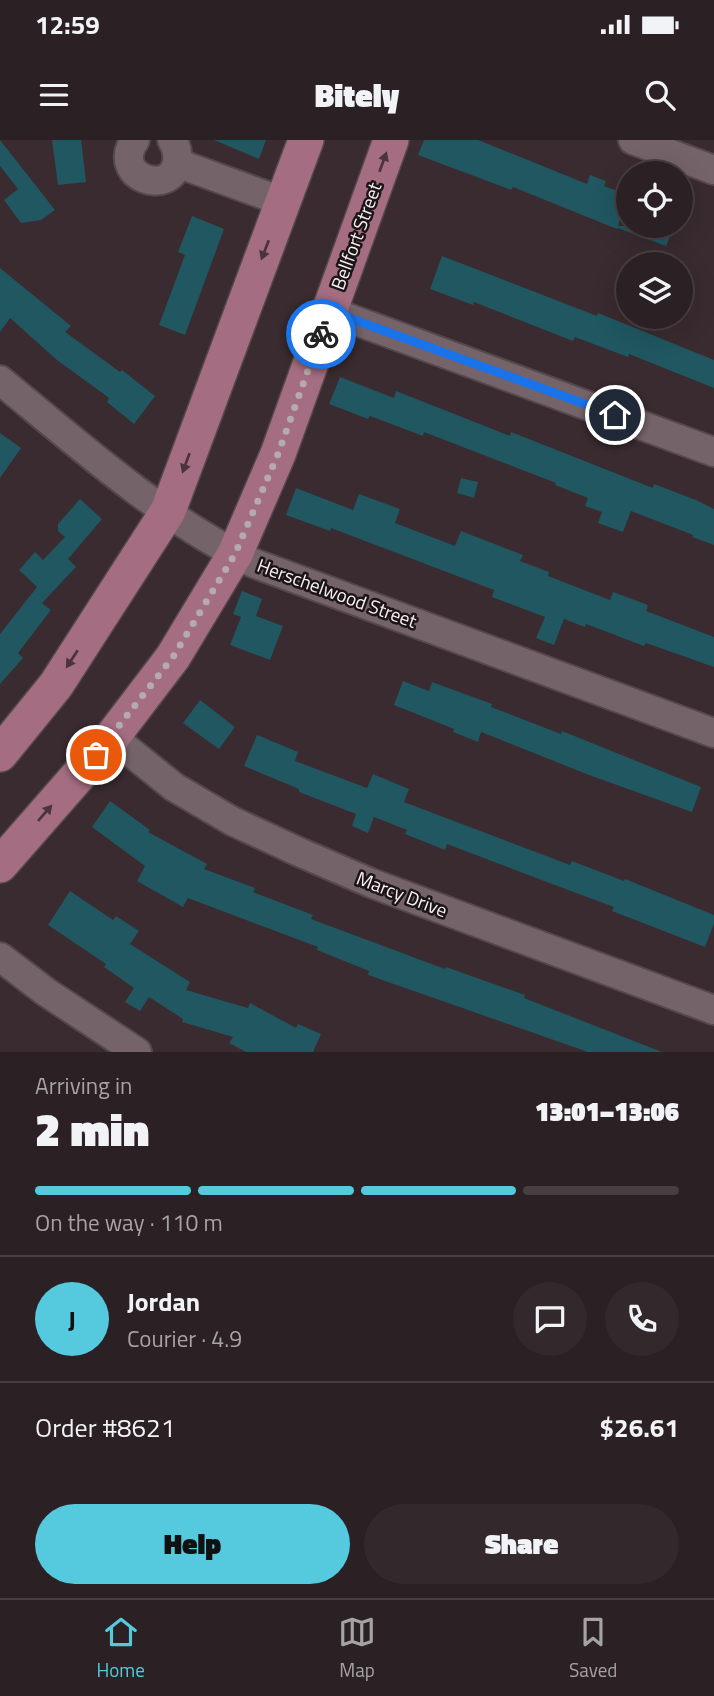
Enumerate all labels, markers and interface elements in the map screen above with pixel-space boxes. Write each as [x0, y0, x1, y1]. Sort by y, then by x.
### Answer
text: 12:59 [35, 5, 100, 44]
text: Bitely [315, 71, 399, 119]
icon: menu [35, 76, 73, 114]
icon: search [641, 76, 679, 114]
one-way arrow [378, 151, 389, 172]
map controls [616, 161, 693, 329]
button: locate [616, 161, 693, 238]
street label: Bellfort Street [323, 178, 389, 294]
one-way arrow [259, 239, 270, 260]
button: layers [616, 252, 693, 329]
courier [286, 299, 356, 369]
icon: bike [302, 315, 340, 353]
pin [585, 385, 645, 445]
icon: home [596, 396, 634, 434]
one-way arrow [180, 453, 191, 474]
street label: Herschelwood Street [253, 550, 421, 635]
one-way arrow [66, 650, 79, 669]
pin [66, 725, 126, 785]
icon: bag [77, 736, 115, 774]
one-way arrow [37, 805, 52, 822]
street label: Marcy Drive [353, 863, 452, 924]
text: Arriving in [35, 1068, 132, 1103]
text: 13:01–13:06 [535, 1092, 679, 1131]
text: 2 min [35, 1094, 149, 1164]
text: On the way · 110 m [35, 1205, 223, 1240]
text: Jordan [127, 1282, 200, 1321]
button: chat [513, 1282, 587, 1356]
button: phone [605, 1282, 679, 1356]
text: J [68, 1300, 76, 1339]
text: Courier · 4.9 [127, 1321, 242, 1356]
text: Order #8621 [35, 1408, 175, 1447]
text: $26.61 [600, 1408, 679, 1447]
button: Help [35, 1504, 350, 1584]
button: Share [364, 1504, 679, 1584]
tab: Home [97, 1613, 145, 1684]
tab: Map [338, 1613, 376, 1684]
tab: Saved [569, 1613, 617, 1684]

